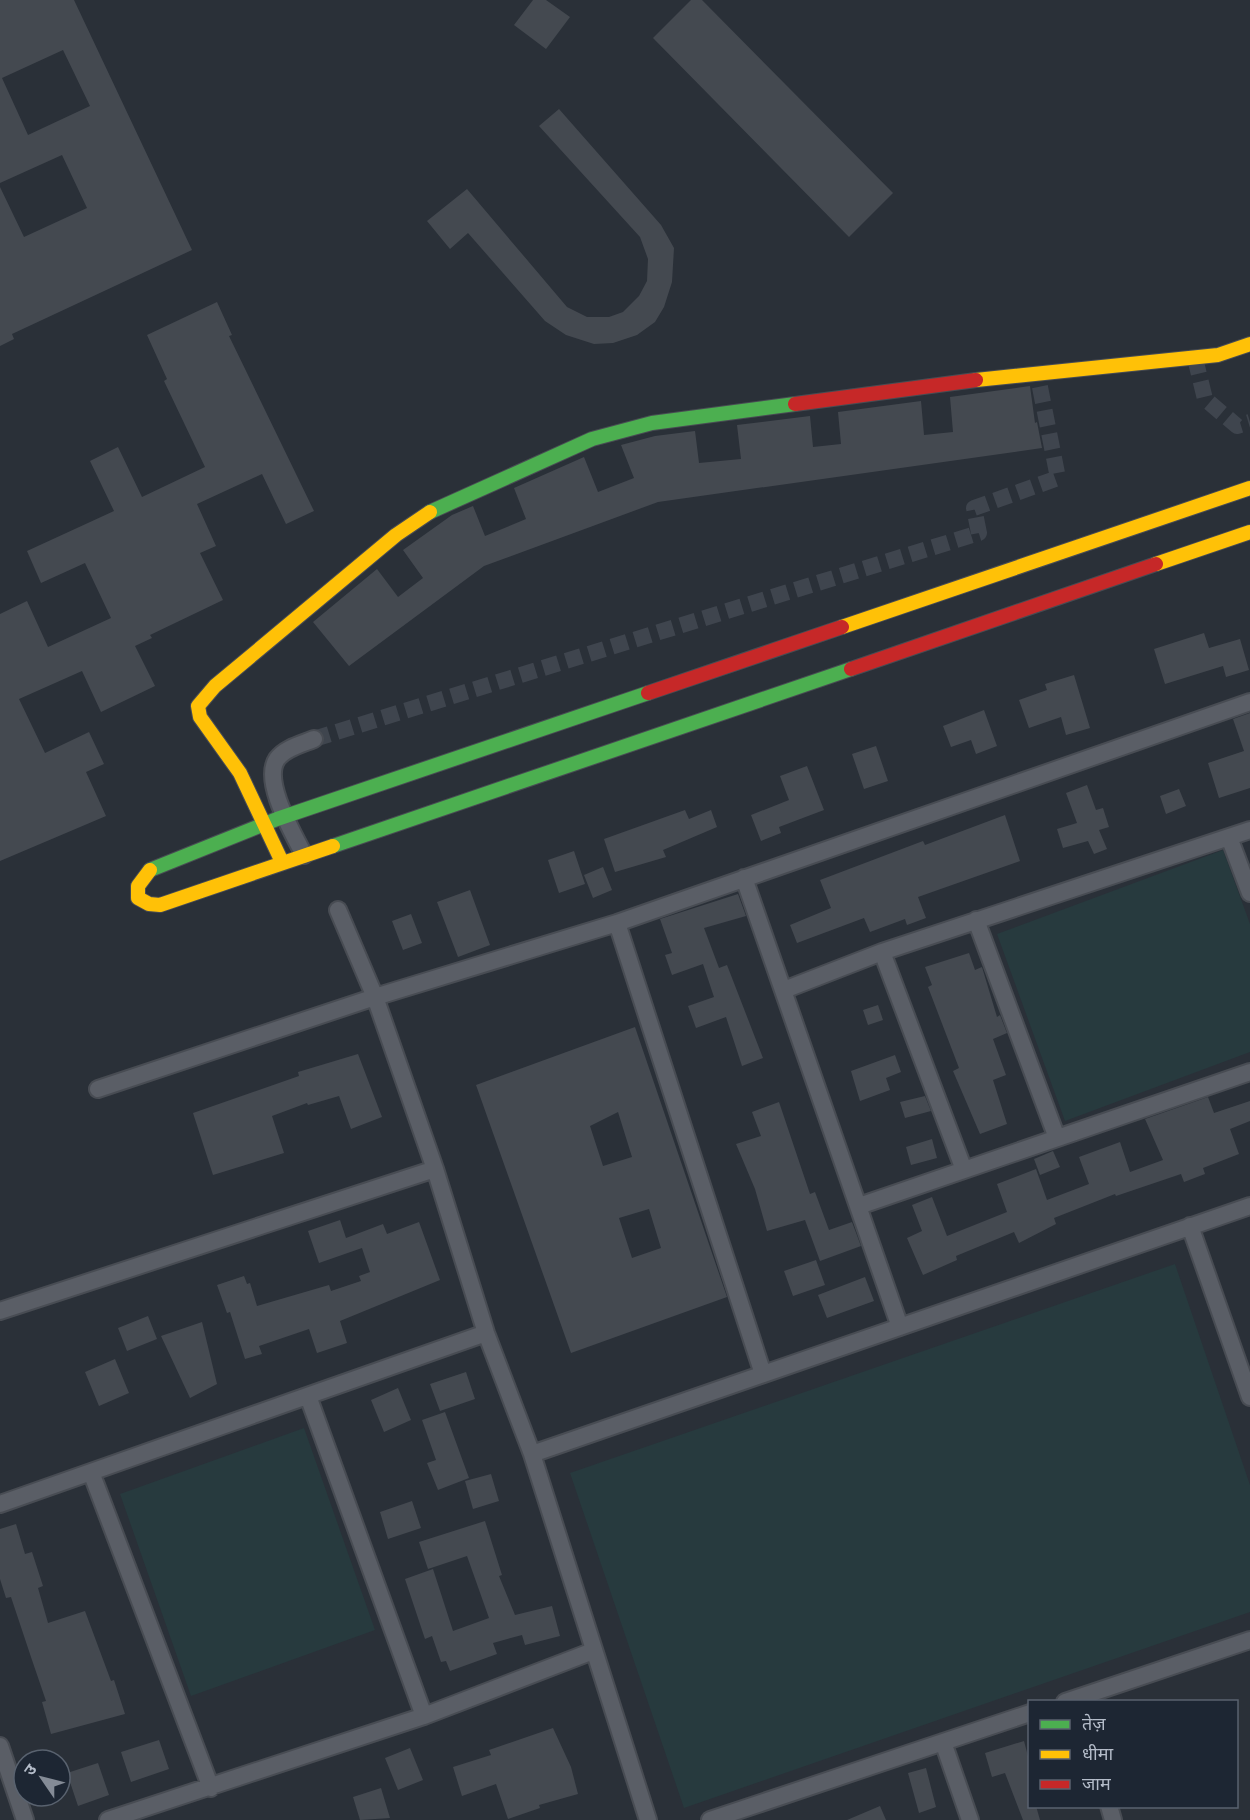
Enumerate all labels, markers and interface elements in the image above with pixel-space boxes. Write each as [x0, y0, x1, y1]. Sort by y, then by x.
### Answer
legend [1028, 1700, 1238, 1808]
text: तेज़ [1082, 1713, 1106, 1734]
text: धीमा [1082, 1743, 1113, 1764]
north arrow [12, 1748, 72, 1808]
text: उ [20, 1760, 40, 1778]
text: जाम [1082, 1773, 1112, 1794]

